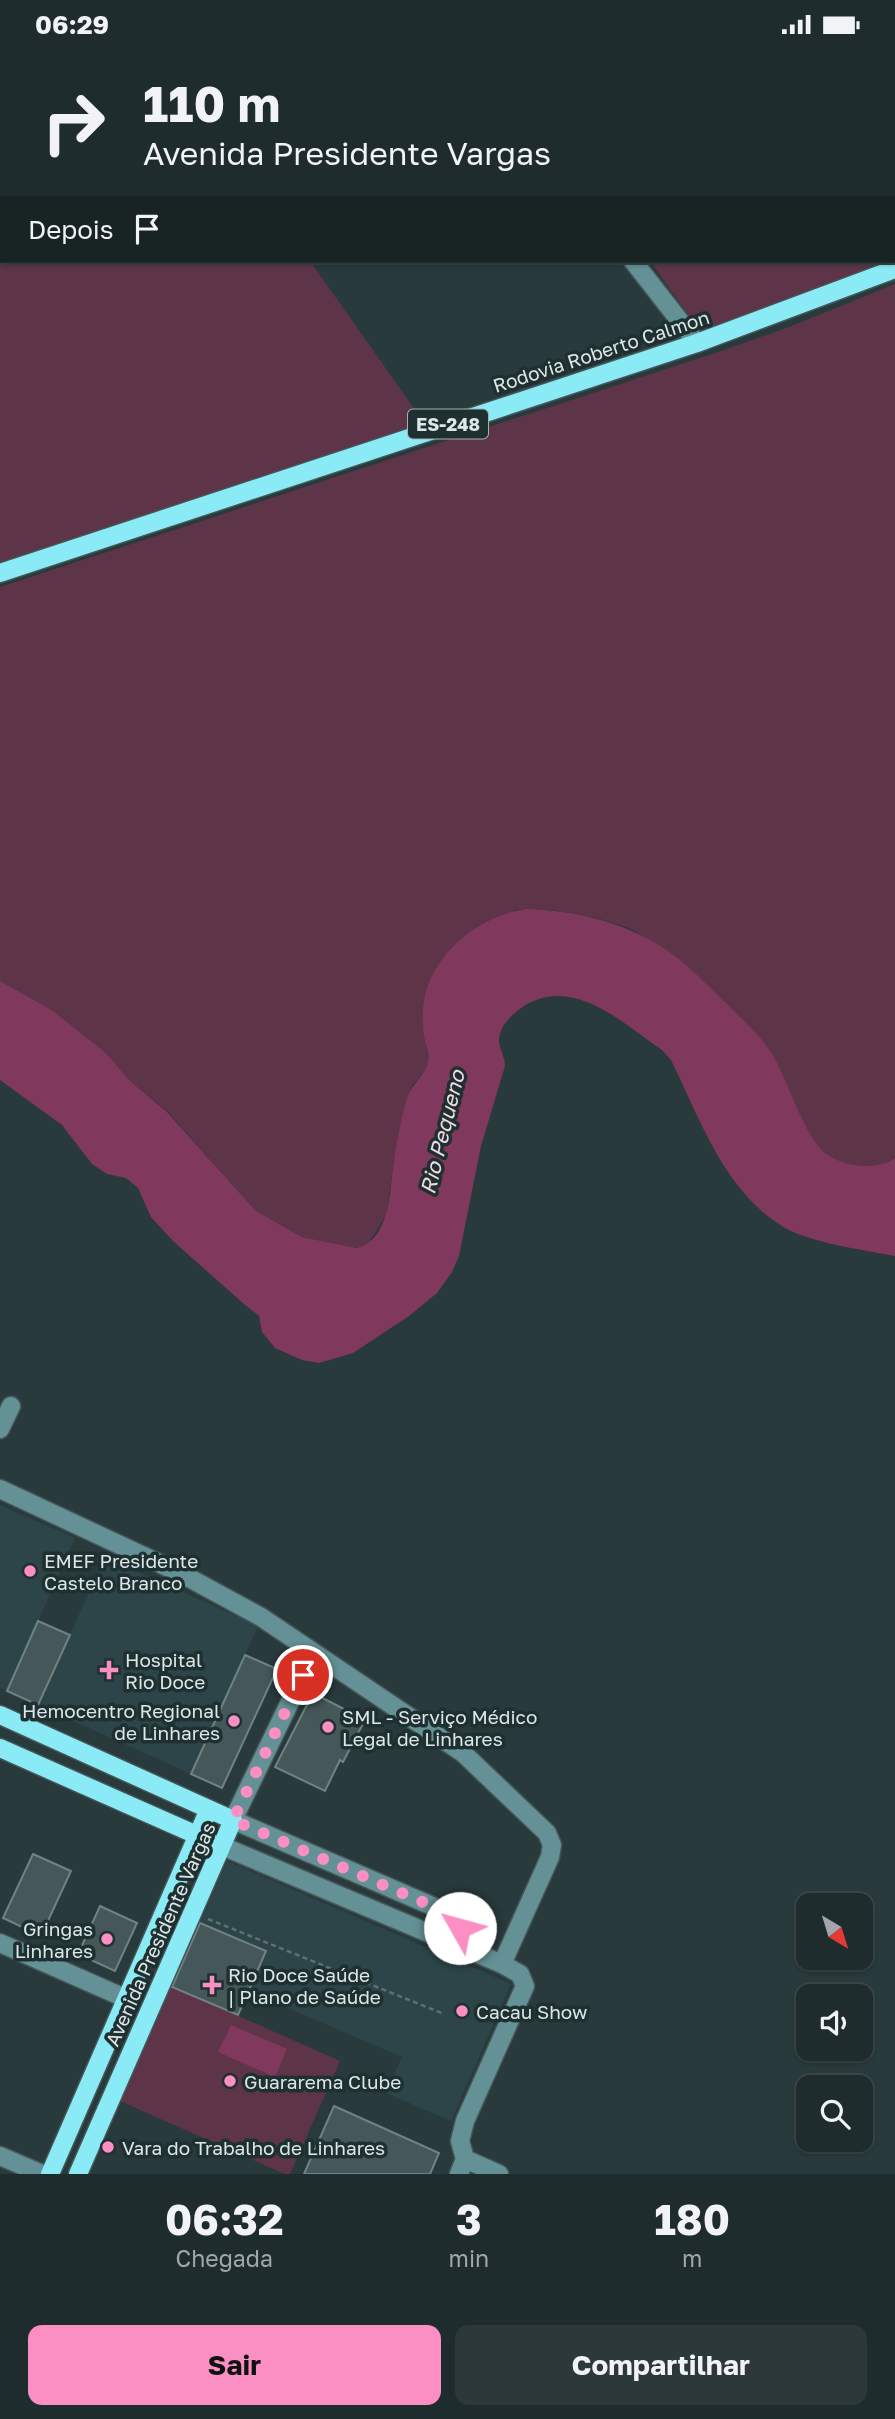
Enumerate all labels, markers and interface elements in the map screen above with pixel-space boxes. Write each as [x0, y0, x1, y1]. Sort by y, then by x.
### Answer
text: 06:29 [35, 9, 109, 40]
text: 110 m [143, 74, 280, 133]
icon: right [28, 77, 119, 168]
text: Avenida Presidente Vargas [143, 134, 551, 172]
icon: arrive [128, 210, 166, 248]
text: Depois [28, 214, 114, 245]
street label: Rodovia Roberto Calmon [490, 305, 712, 397]
road number: ES-248 [408, 409, 488, 439]
water label: Rio Pequeno [414, 1066, 470, 1197]
place label: EMEF Presidente Castelo Branco [44, 1549, 198, 1594]
marker: EMEF Presidente Castelo Branco [22, 1563, 38, 1579]
pin [273, 1645, 333, 1705]
place label: Hospital Rio Doce [125, 1648, 205, 1693]
icon: arrive [284, 1656, 322, 1694]
marker: Hospital Rio Doce [99, 1660, 119, 1680]
place label: Hemocentro Regional de Linhares [22, 1699, 220, 1744]
place label: SML - Serviço Médico Legal de Linhares [342, 1705, 537, 1750]
marker: Hemocentro Regional de Linhares [226, 1713, 242, 1729]
marker: SML - Serviço Médico Legal de Linhares [320, 1719, 336, 1735]
street label: Avenida Presidente Vargas [100, 1819, 220, 2049]
position arrow [423, 1891, 497, 1965]
north arrow [796, 1893, 873, 1971]
map controls [796, 1893, 873, 2152]
place label: Gringas Linhares [15, 1917, 93, 1962]
marker: Gringas Linhares [99, 1931, 115, 1947]
place label: Rio Doce Saúde | Plano de Saúde [228, 1963, 381, 2008]
marker: Rio Doce Saúde | Plano de Saúde [202, 1975, 222, 1995]
button: sound [796, 1984, 873, 2061]
place label: Cacau Show [476, 2000, 587, 2023]
marker: Cacau Show [454, 2003, 470, 2019]
place label: Guararema Clube [244, 2070, 401, 2093]
marker: Guararema Clube [222, 2073, 238, 2089]
button: search [796, 2075, 873, 2152]
place label: Vara do Trabalho de Linhares [122, 2136, 385, 2159]
marker: Vara do Trabalho de Linhares [100, 2139, 116, 2155]
text: 06:32 [165, 2194, 284, 2244]
text: 3 [456, 2194, 482, 2244]
text: 180 [654, 2194, 730, 2244]
text: Chegada [176, 2244, 273, 2272]
text: min [449, 2244, 489, 2272]
text: m [682, 2244, 702, 2272]
button: Sair [28, 2325, 441, 2405]
button: Compartilhar [455, 2325, 867, 2405]

